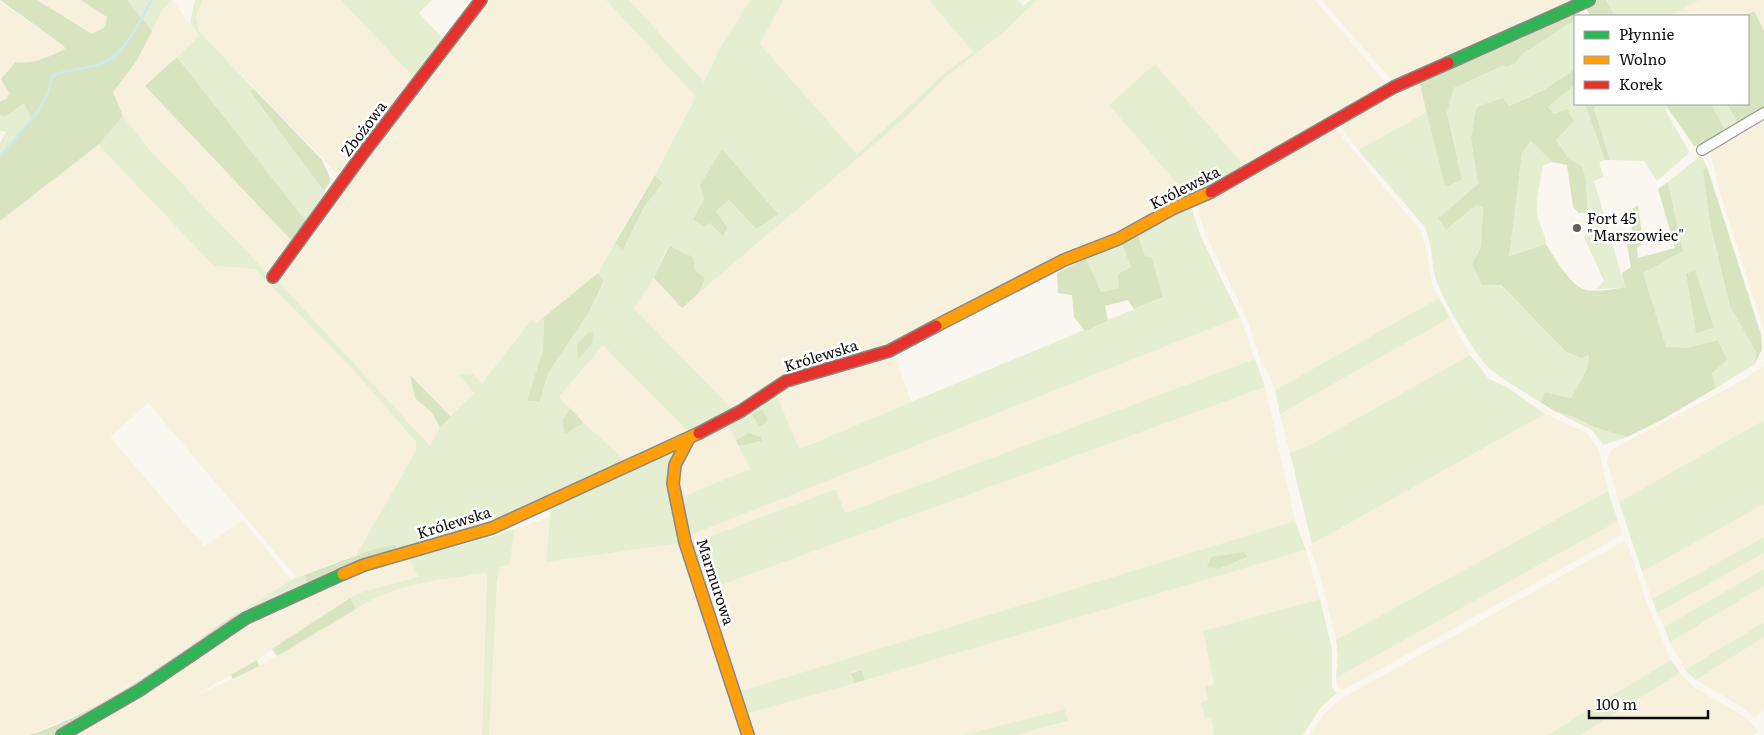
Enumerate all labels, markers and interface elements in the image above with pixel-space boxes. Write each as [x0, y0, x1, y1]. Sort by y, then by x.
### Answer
legend [1574, 15, 1749, 105]
text: Płynnie [1619, 22, 1674, 45]
text: Wolno [1619, 47, 1666, 70]
text: Korek [1619, 72, 1663, 95]
street label: Zbożowa [334, 95, 392, 161]
street label: Królewska [1145, 159, 1224, 214]
place label: Fort 45 "Marszowiec" [1587, 206, 1684, 246]
marker: Fort 45 "Marszowiec" [1571, 222, 1583, 234]
street label: Królewska [781, 332, 861, 377]
street label: Królewska [414, 499, 494, 544]
street label: Marmurowa [692, 535, 742, 629]
scale bar [1589, 688, 1708, 720]
text: 100 m [1596, 692, 1637, 715]

